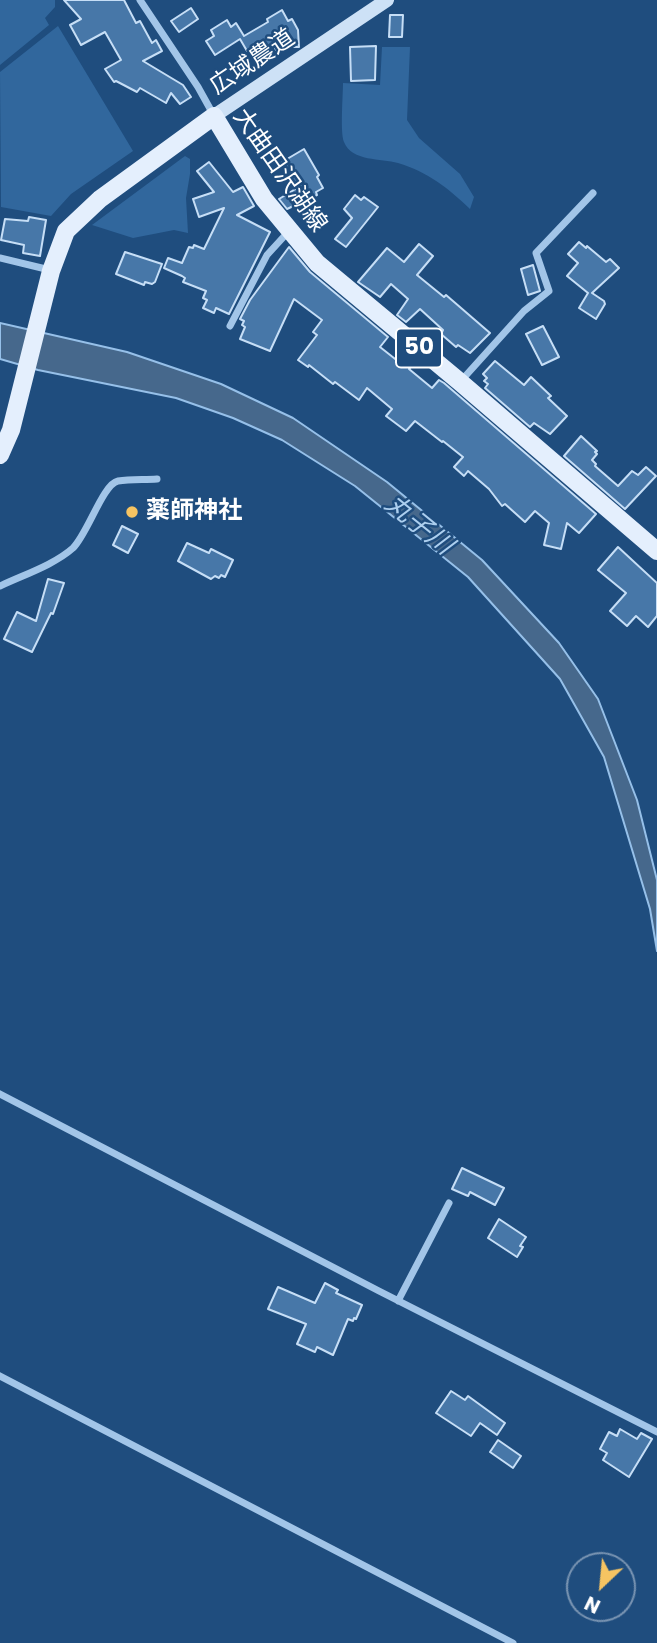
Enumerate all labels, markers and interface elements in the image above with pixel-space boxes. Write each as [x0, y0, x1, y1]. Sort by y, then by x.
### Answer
street label: 広域農道 [205, 24, 301, 102]
street label: 大曲田沢湖線 [226, 104, 332, 238]
road number: 50 [396, 328, 442, 368]
water label: 丸子川 [378, 489, 458, 563]
place label: 薬師神社 [146, 498, 242, 526]
marker: 薬師神社 [124, 504, 140, 520]
north arrow [566, 1552, 636, 1622]
text: N [580, 1589, 605, 1620]

